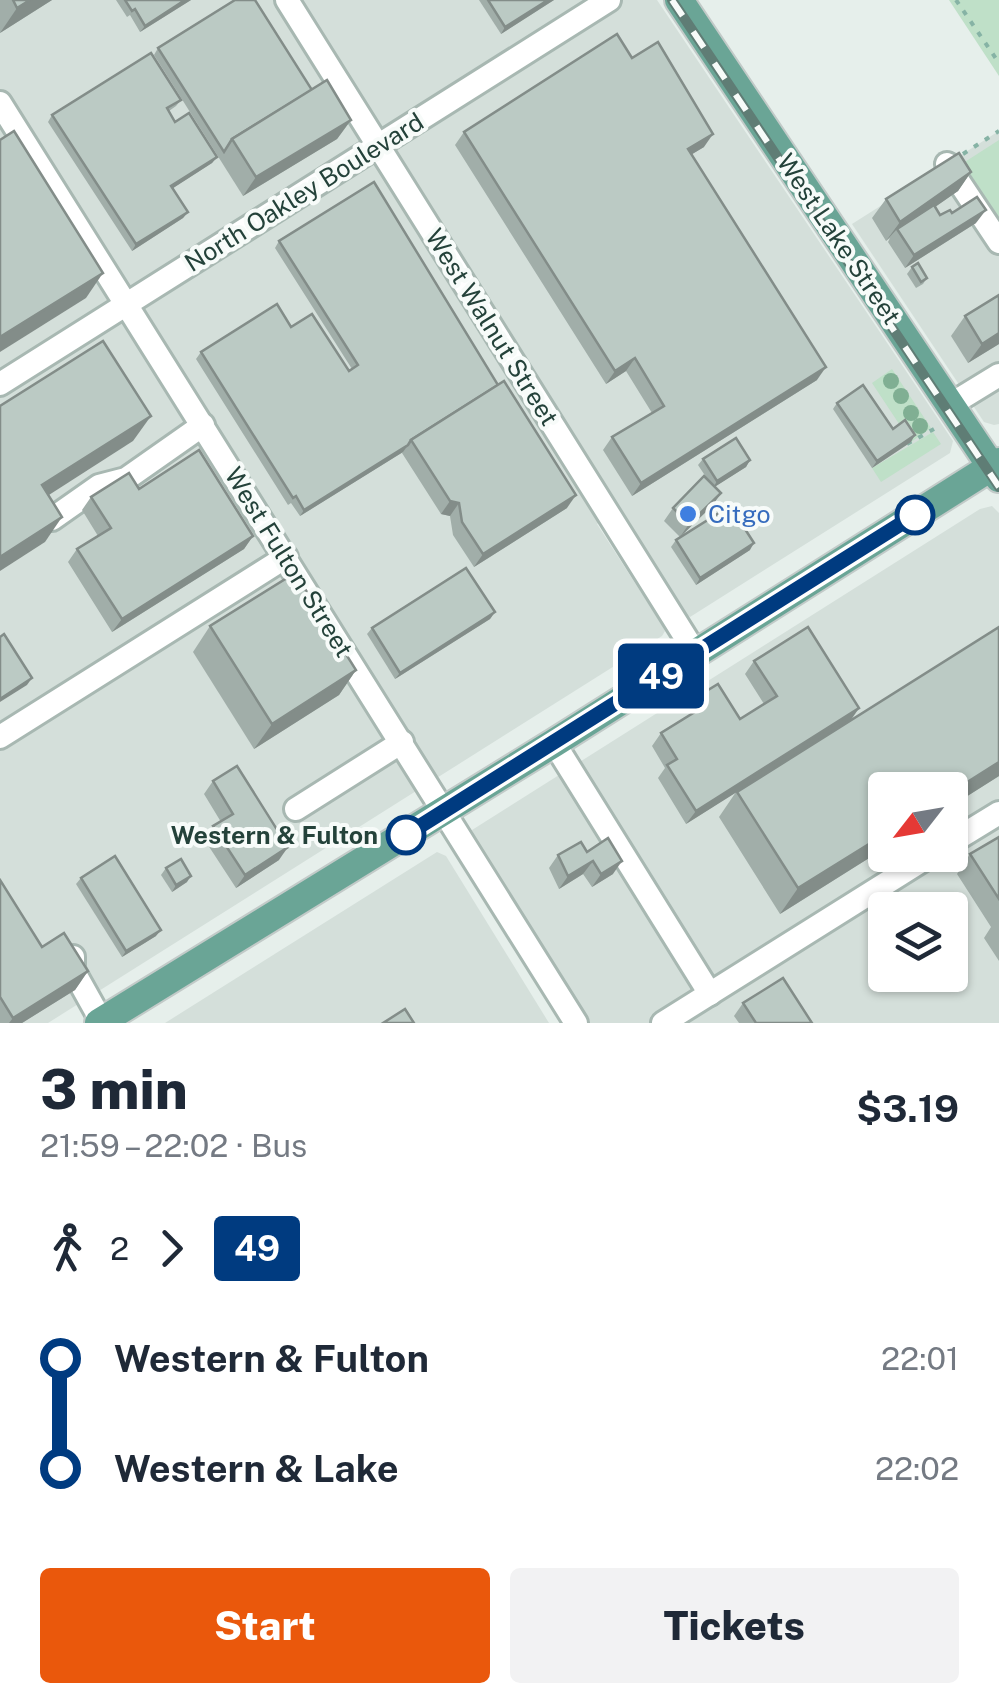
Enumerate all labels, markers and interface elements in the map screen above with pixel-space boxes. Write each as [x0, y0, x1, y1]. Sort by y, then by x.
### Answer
street label: North Oakley Boulevard [179, 106, 429, 278]
street label: West Lake Street [771, 148, 907, 330]
street label: West Walnut Street [419, 223, 565, 431]
street label: West Fulton Street [219, 462, 359, 662]
unlabelled marker [896, 496, 934, 534]
place label: Citgo [708, 499, 771, 529]
marker: Citgo [677, 503, 699, 525]
line badge: 49 [616, 644, 706, 708]
text: 49 [638, 656, 684, 697]
north arrow [868, 772, 968, 872]
map controls [868, 772, 968, 992]
marker: Western & Fulton [387, 816, 425, 854]
place label: Western & Fulton [171, 820, 378, 850]
button: layers [868, 892, 968, 992]
text: 3 min [40, 1057, 188, 1121]
text: $3.19 [856, 1086, 959, 1131]
text: 21:59 – 22:02 · Bus [40, 1127, 307, 1164]
icon: walk [40, 1221, 95, 1276]
icon: forward [144, 1221, 199, 1276]
text: 49 [234, 1228, 280, 1269]
text: 2 [110, 1230, 129, 1267]
text: Western & Fulton [114, 1336, 429, 1381]
text: 22:01 [881, 1340, 959, 1377]
text: Western & Lake [114, 1446, 399, 1491]
text: 22:02 [875, 1450, 959, 1487]
button: Start [40, 1568, 490, 1683]
button: Tickets [510, 1568, 959, 1683]

